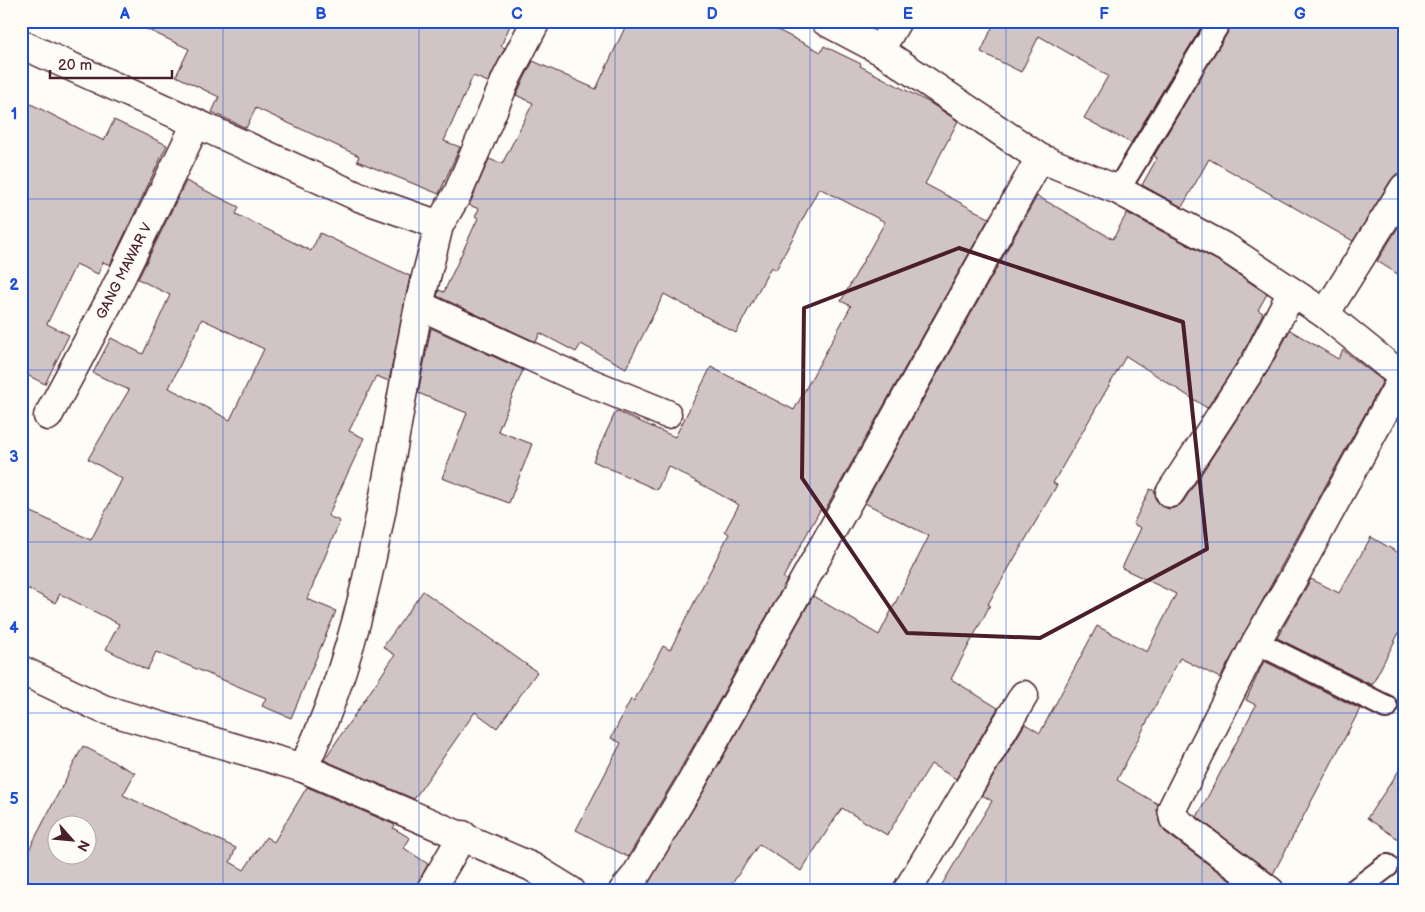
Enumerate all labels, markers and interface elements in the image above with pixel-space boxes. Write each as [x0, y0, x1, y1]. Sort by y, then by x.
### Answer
text: A [119, 5, 130, 24]
text: B [315, 5, 327, 24]
text: C [511, 5, 523, 24]
text: D [706, 5, 718, 24]
text: E [903, 5, 913, 24]
text: F [1099, 5, 1109, 24]
text: G [1294, 5, 1306, 24]
scale bar [50, 48, 172, 80]
text: 20 m [58, 56, 92, 75]
text: 1 [11, 105, 17, 124]
street label: GANG MAWAR V [92, 220, 156, 322]
text: 2 [9, 276, 19, 295]
text: 3 [9, 448, 19, 467]
text: 4 [9, 619, 19, 638]
text: 5 [9, 790, 19, 809]
north arrow [48, 814, 98, 864]
text: N [73, 837, 93, 854]

